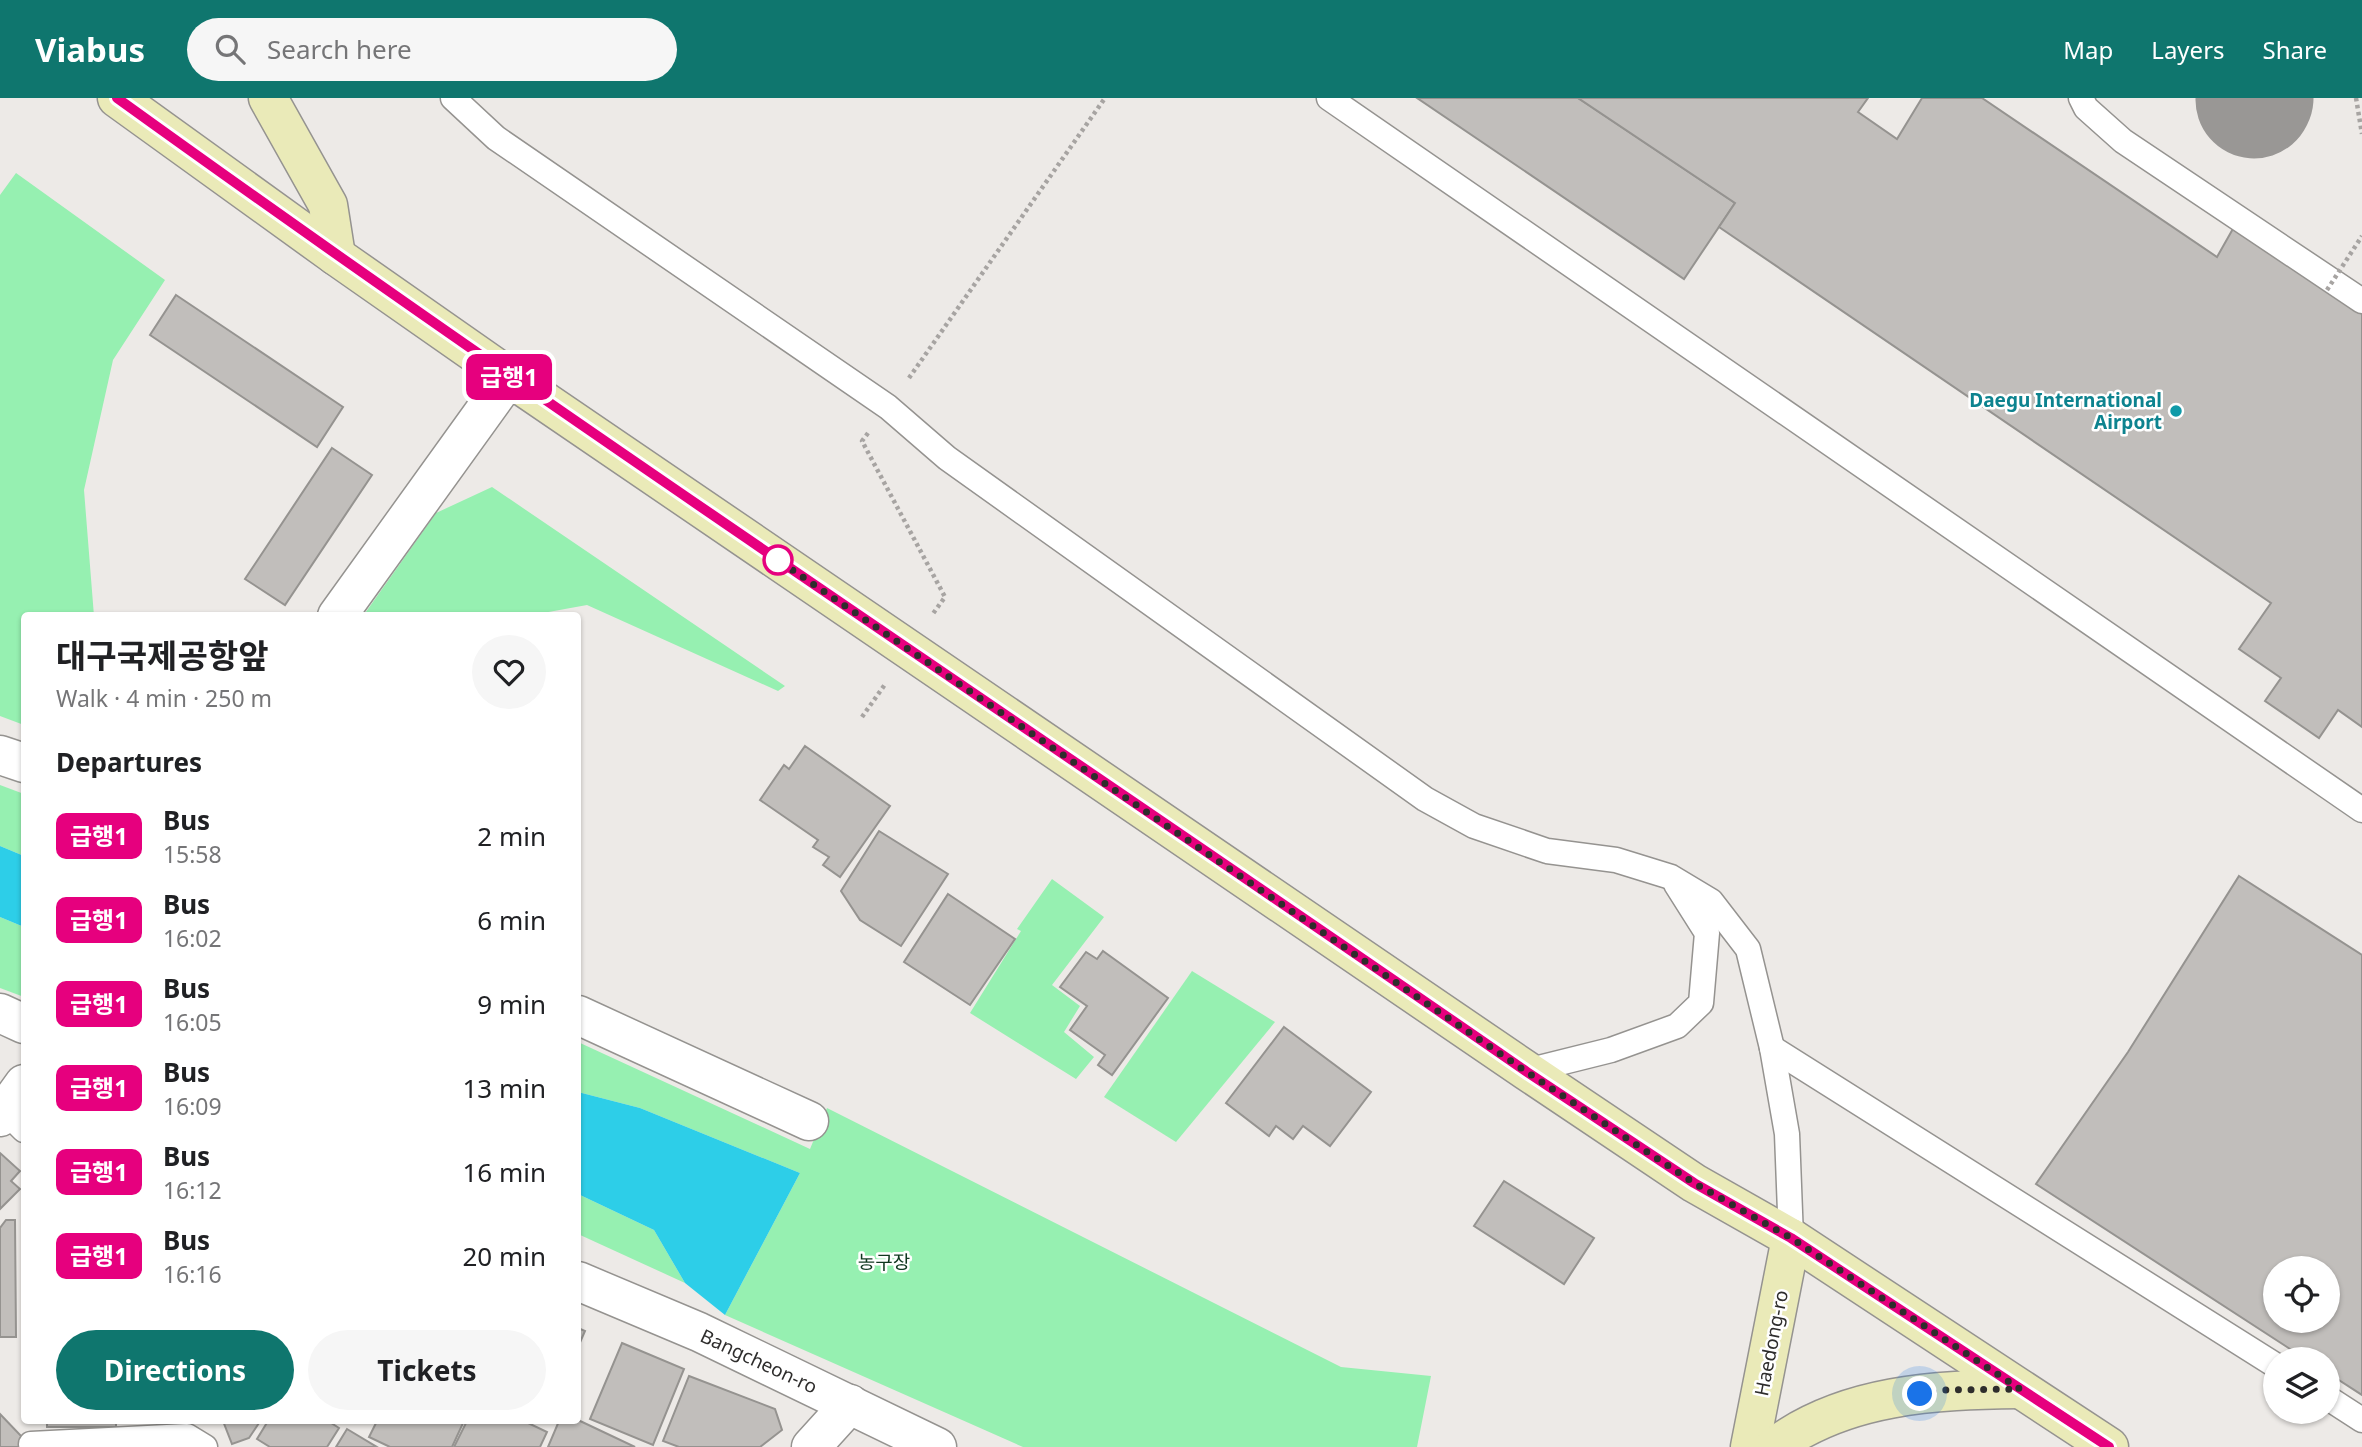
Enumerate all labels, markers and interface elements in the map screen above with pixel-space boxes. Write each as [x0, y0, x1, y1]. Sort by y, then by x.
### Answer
search box [187, 18, 677, 81]
text: Viabus [35, 27, 145, 72]
icon: search [211, 30, 249, 68]
text: Search here [267, 31, 412, 67]
text: Map [2063, 33, 2113, 66]
text: Layers [2151, 33, 2225, 66]
text: Share [2263, 33, 2327, 66]
line badge: 급행1 [469, 354, 549, 400]
text: 급행1 [480, 360, 538, 393]
place label: Daegu International Airport [1969, 387, 2162, 435]
marker: Daegu International Airport [2168, 403, 2184, 419]
unlabelled marker [763, 545, 793, 575]
text: 대구국제공항앞 [56, 633, 269, 678]
button: heart [472, 635, 546, 709]
text: Walk · 4 min · 250 m [56, 682, 272, 714]
text: Departures [56, 744, 202, 780]
text: Bus [163, 802, 210, 838]
text: 2 min [477, 818, 546, 854]
text: 급행1 [70, 819, 128, 852]
text: 15:58 [163, 838, 222, 870]
text: Bus [163, 886, 210, 922]
text: 6 min [477, 902, 546, 938]
text: 급행1 [70, 903, 128, 936]
text: 16:02 [163, 922, 222, 954]
text: Bus [163, 970, 210, 1006]
text: 9 min [477, 986, 546, 1022]
text: 급행1 [70, 987, 128, 1020]
text: 16:05 [163, 1006, 222, 1038]
text: Bus [163, 1054, 210, 1090]
text: 13 min [462, 1070, 546, 1106]
text: 급행1 [70, 1071, 128, 1104]
text: 16:09 [163, 1090, 222, 1122]
text: Bus [163, 1138, 210, 1174]
text: 16 min [462, 1154, 546, 1190]
text: 급행1 [70, 1155, 128, 1188]
text: 16:12 [163, 1174, 222, 1206]
text: Bus [163, 1222, 210, 1258]
text: 20 min [462, 1238, 546, 1274]
text: 급행1 [70, 1239, 128, 1272]
park label: 농구장 [858, 1249, 910, 1275]
map controls [2263, 1256, 2340, 1424]
button: locate [2263, 1256, 2340, 1333]
text: 16:16 [163, 1258, 222, 1290]
street label: Haedong-ro [1748, 1288, 1794, 1398]
street label: Bangcheon-ro [696, 1323, 822, 1399]
button: Directions [56, 1330, 294, 1410]
button: Tickets [308, 1330, 546, 1410]
button: layers [2263, 1347, 2340, 1424]
your location [1902, 1376, 1937, 1411]

